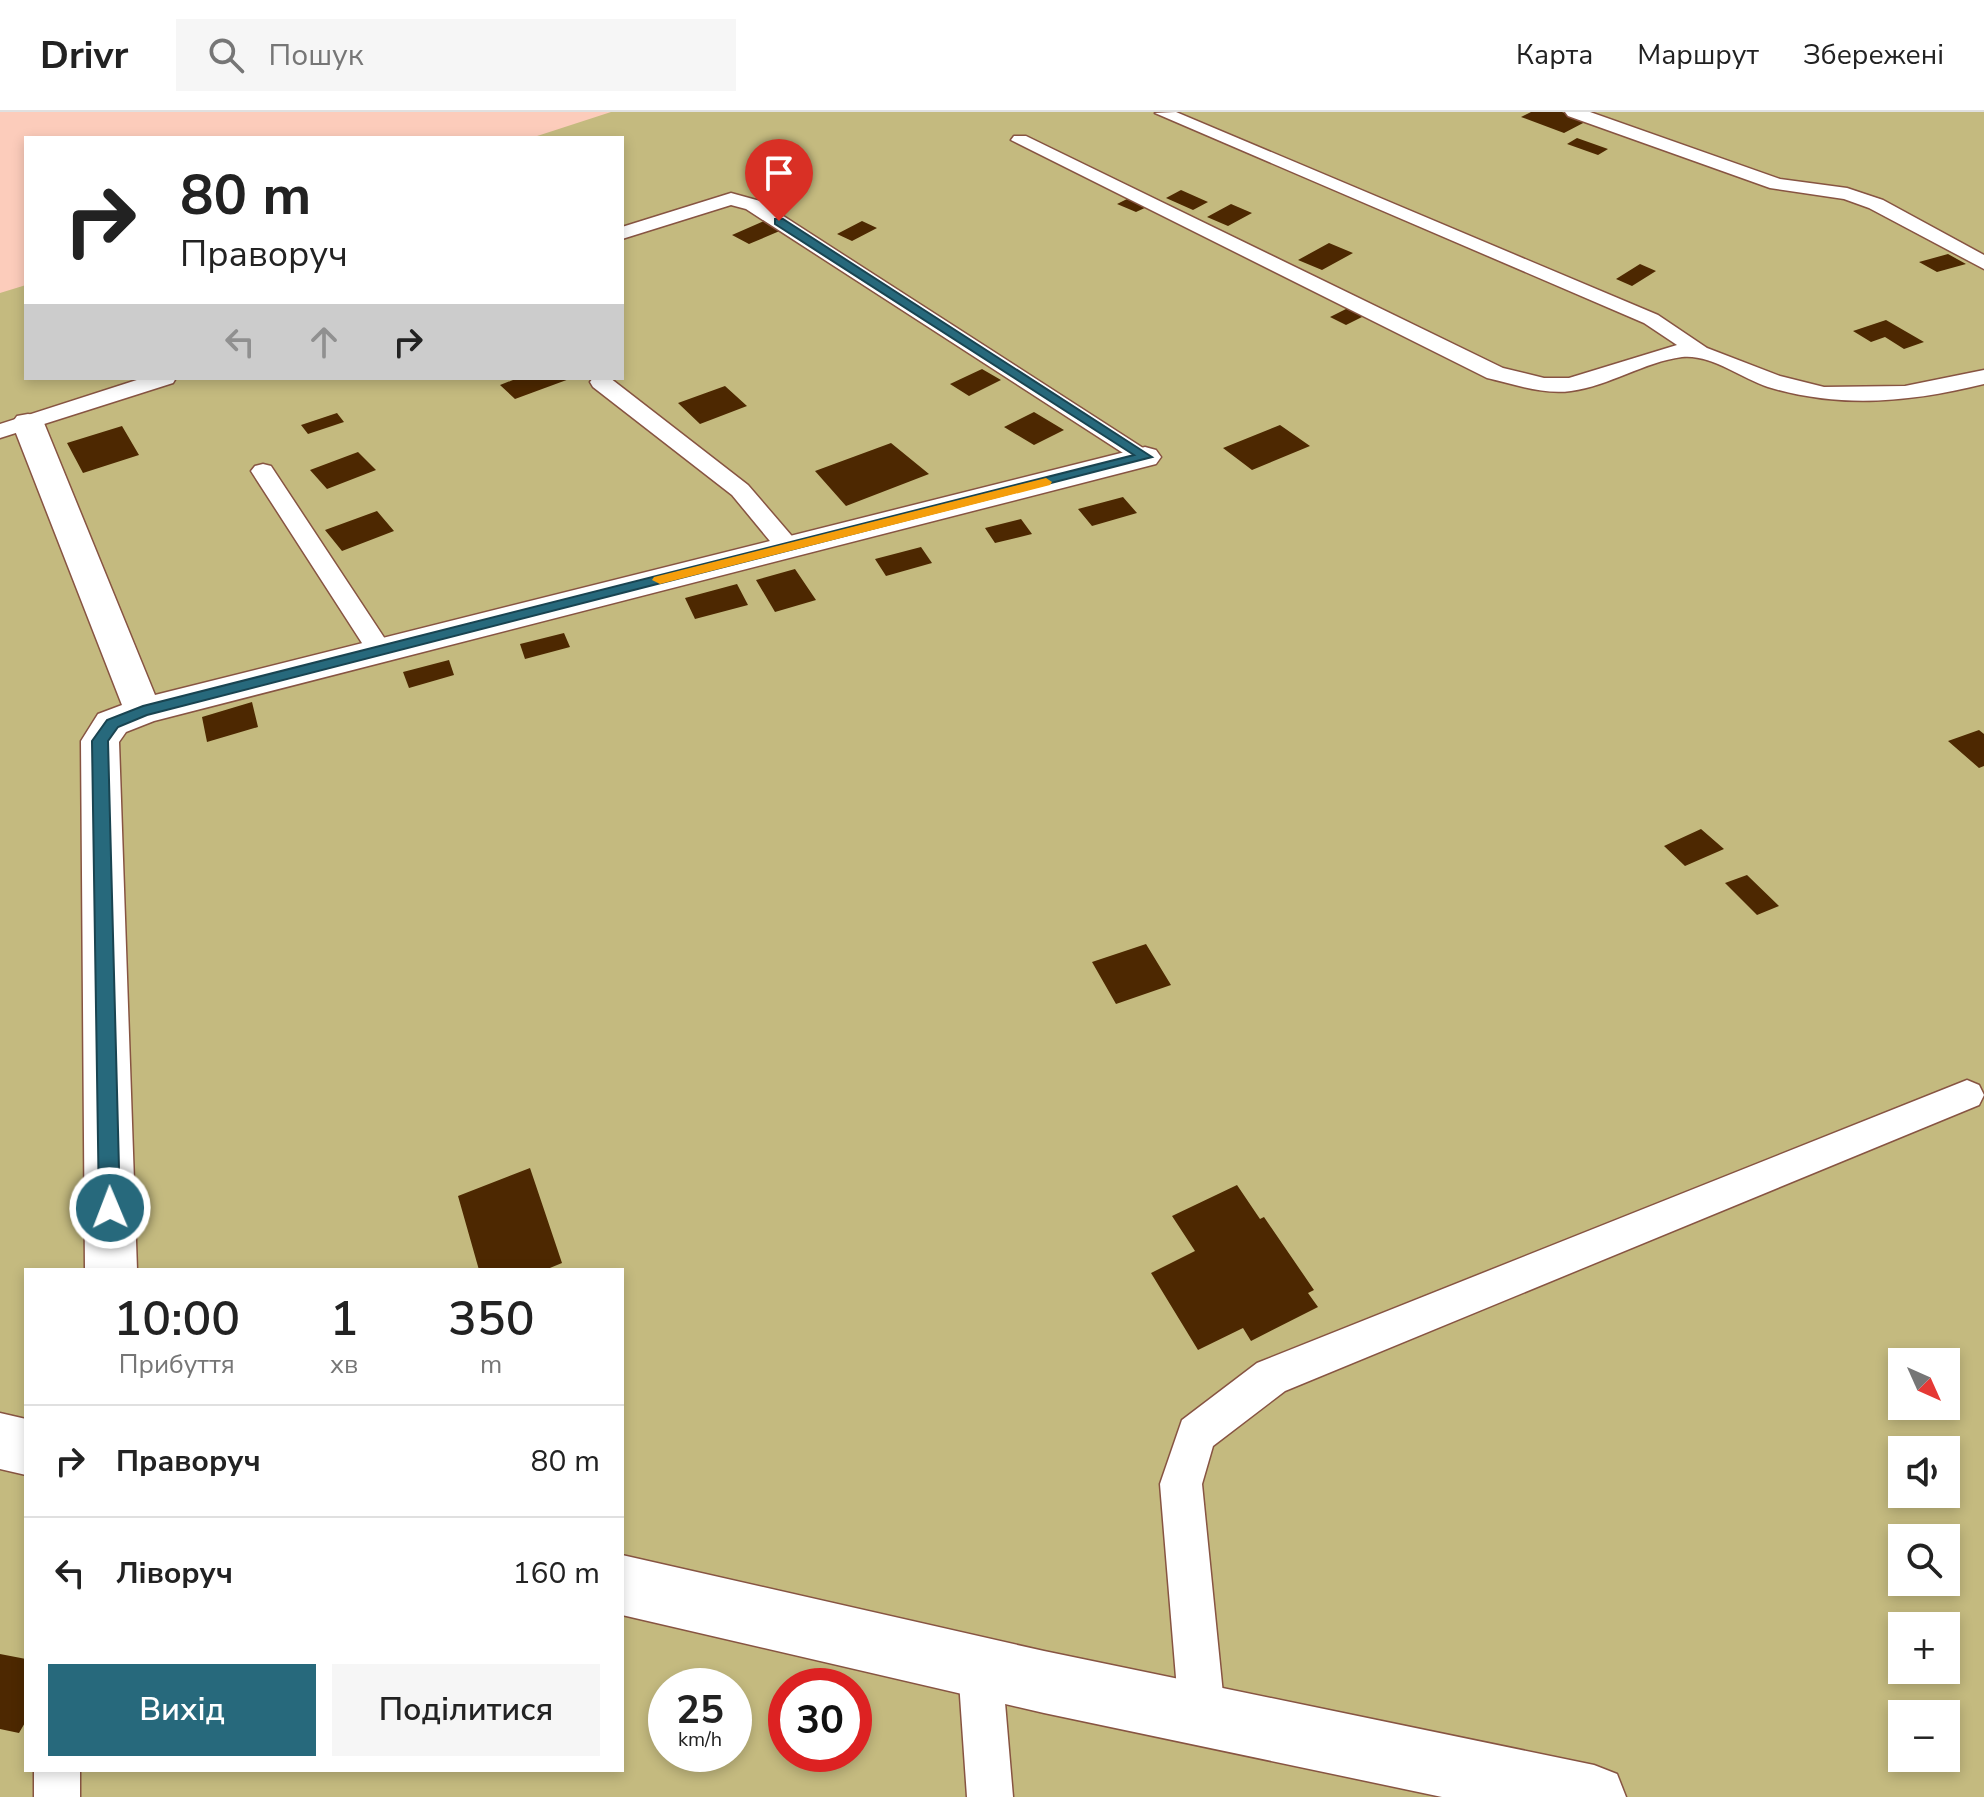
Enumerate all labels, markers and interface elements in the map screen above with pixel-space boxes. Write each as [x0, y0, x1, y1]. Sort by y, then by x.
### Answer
search box [176, 19, 736, 91]
text: Drivr [40, 30, 128, 81]
icon: search [204, 33, 248, 77]
text: Пошук [268, 35, 364, 76]
text: Карта [1516, 36, 1593, 74]
text: Маршрут [1637, 36, 1759, 74]
text: Збережені [1803, 36, 1944, 74]
pin [745, 139, 813, 221]
icon: arrive [757, 151, 801, 195]
text: 80 m [180, 157, 311, 234]
icon: right [48, 168, 152, 272]
text: Праворуч [180, 230, 348, 279]
icon: left [218, 320, 262, 364]
icon: ahead [302, 320, 346, 364]
icon: right [386, 320, 430, 364]
position arrow [68, 1166, 152, 1250]
text: 10:00 [114, 1286, 240, 1352]
text: 1 [330, 1286, 358, 1352]
text: 350 [448, 1286, 534, 1352]
text: Прибуття [119, 1347, 235, 1382]
text: хв [330, 1347, 358, 1382]
text: m [480, 1347, 502, 1382]
north arrow [1888, 1348, 1960, 1420]
map controls [1888, 1348, 1960, 1772]
button: sound [1888, 1436, 1960, 1508]
icon: right [48, 1439, 92, 1483]
text: Праворуч [116, 1441, 261, 1482]
text: 80 m [531, 1441, 600, 1482]
button: search [1888, 1524, 1960, 1596]
icon: left [48, 1551, 92, 1595]
text: Ліворуч [116, 1553, 233, 1594]
text: 160 m [513, 1553, 600, 1594]
button: + [1888, 1612, 1960, 1684]
button: Вихід [48, 1664, 316, 1756]
button: Поділитися [332, 1664, 600, 1756]
speed limit sign: 30 [768, 1668, 872, 1772]
text: 25 [676, 1683, 724, 1737]
button: − [1888, 1700, 1960, 1772]
text: km/h [678, 1726, 722, 1753]

